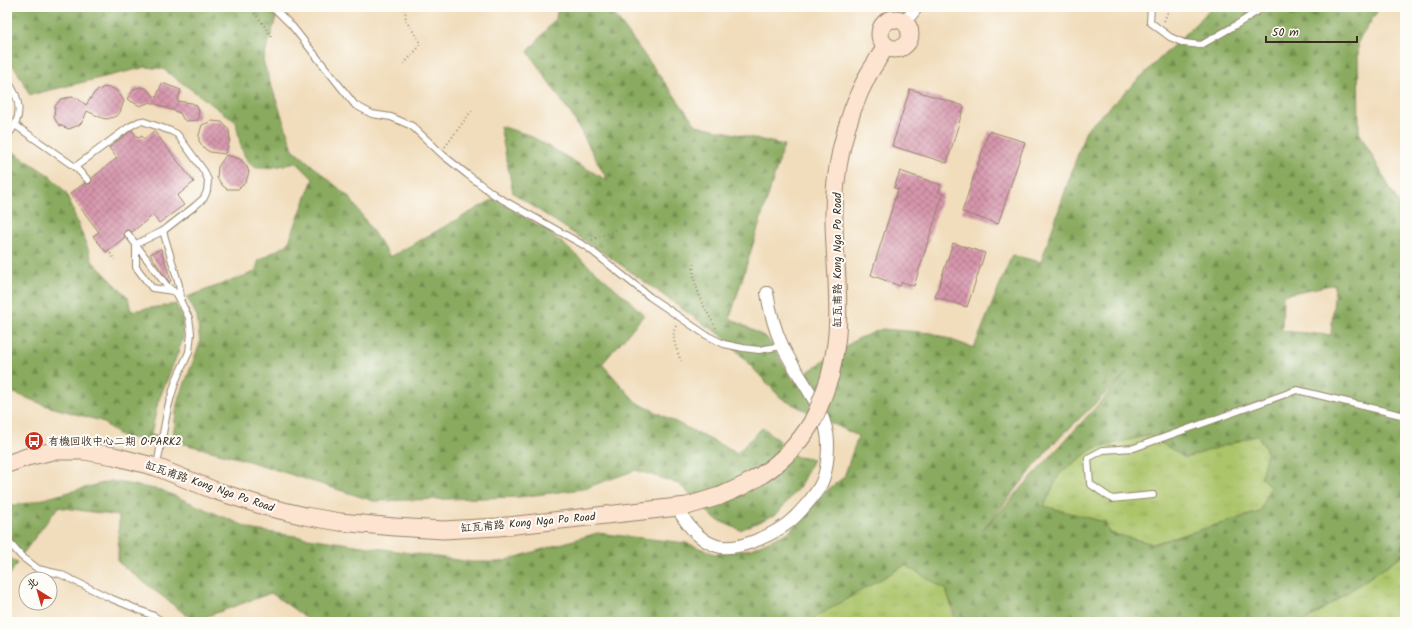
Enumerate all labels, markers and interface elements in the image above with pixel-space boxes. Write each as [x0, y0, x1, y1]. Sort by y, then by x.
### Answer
scale bar [1266, 18, 1357, 44]
text: 50 m [1272, 23, 1299, 42]
street label: 缸瓦甫路 Kong Nga Po Road [829, 192, 847, 328]
bus stop icon: 有機回收中心二期 O·PARK2 [23, 430, 45, 452]
place label: 有機回收中心二期 O·PARK2 [48, 433, 182, 451]
street label: 缸瓦甫路 Kong Nga Po Road [143, 456, 277, 518]
street label: 缸瓦甫路 Kong Nga Po Road [460, 508, 597, 538]
north arrow [18, 571, 58, 611]
text: 北 [23, 573, 42, 594]

